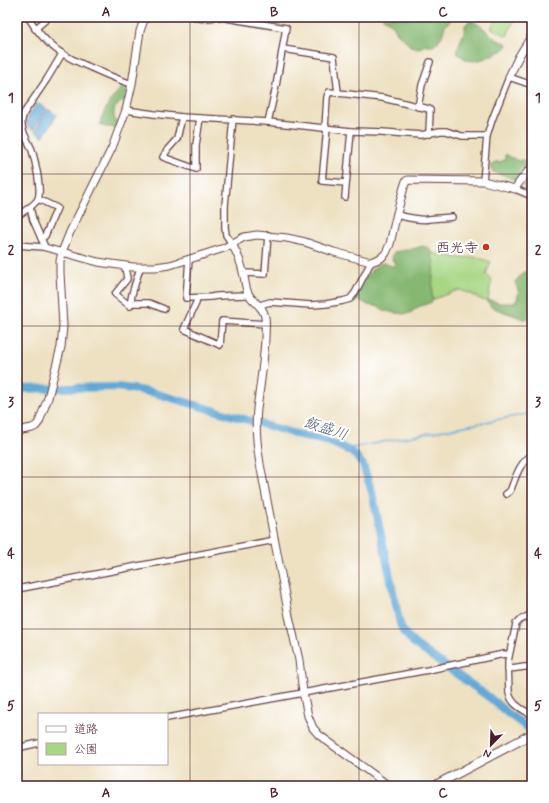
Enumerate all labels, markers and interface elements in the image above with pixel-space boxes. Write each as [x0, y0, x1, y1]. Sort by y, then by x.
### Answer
text: A [102, 4, 110, 21]
text: B [270, 4, 279, 21]
text: C [438, 4, 448, 21]
text: 1 [8, 90, 14, 107]
text: 1 [535, 90, 541, 107]
place label: 西光寺 [436, 239, 478, 257]
text: 2 [8, 242, 15, 259]
marker: 西光寺 [481, 242, 491, 252]
text: 2 [535, 242, 542, 259]
text: 3 [8, 394, 14, 411]
text: 3 [535, 394, 541, 411]
water label: 飯盛川 [301, 412, 350, 446]
text: 4 [7, 546, 15, 563]
text: 4 [534, 546, 542, 563]
text: 5 [7, 698, 15, 715]
text: 5 [534, 698, 542, 715]
legend [38, 713, 168, 765]
text: 道路 [74, 722, 98, 738]
north arrow [471, 725, 511, 765]
text: 公園 [74, 742, 98, 758]
text: N [481, 745, 494, 761]
text: A [102, 785, 110, 802]
text: B [270, 785, 279, 802]
text: C [438, 785, 448, 802]

